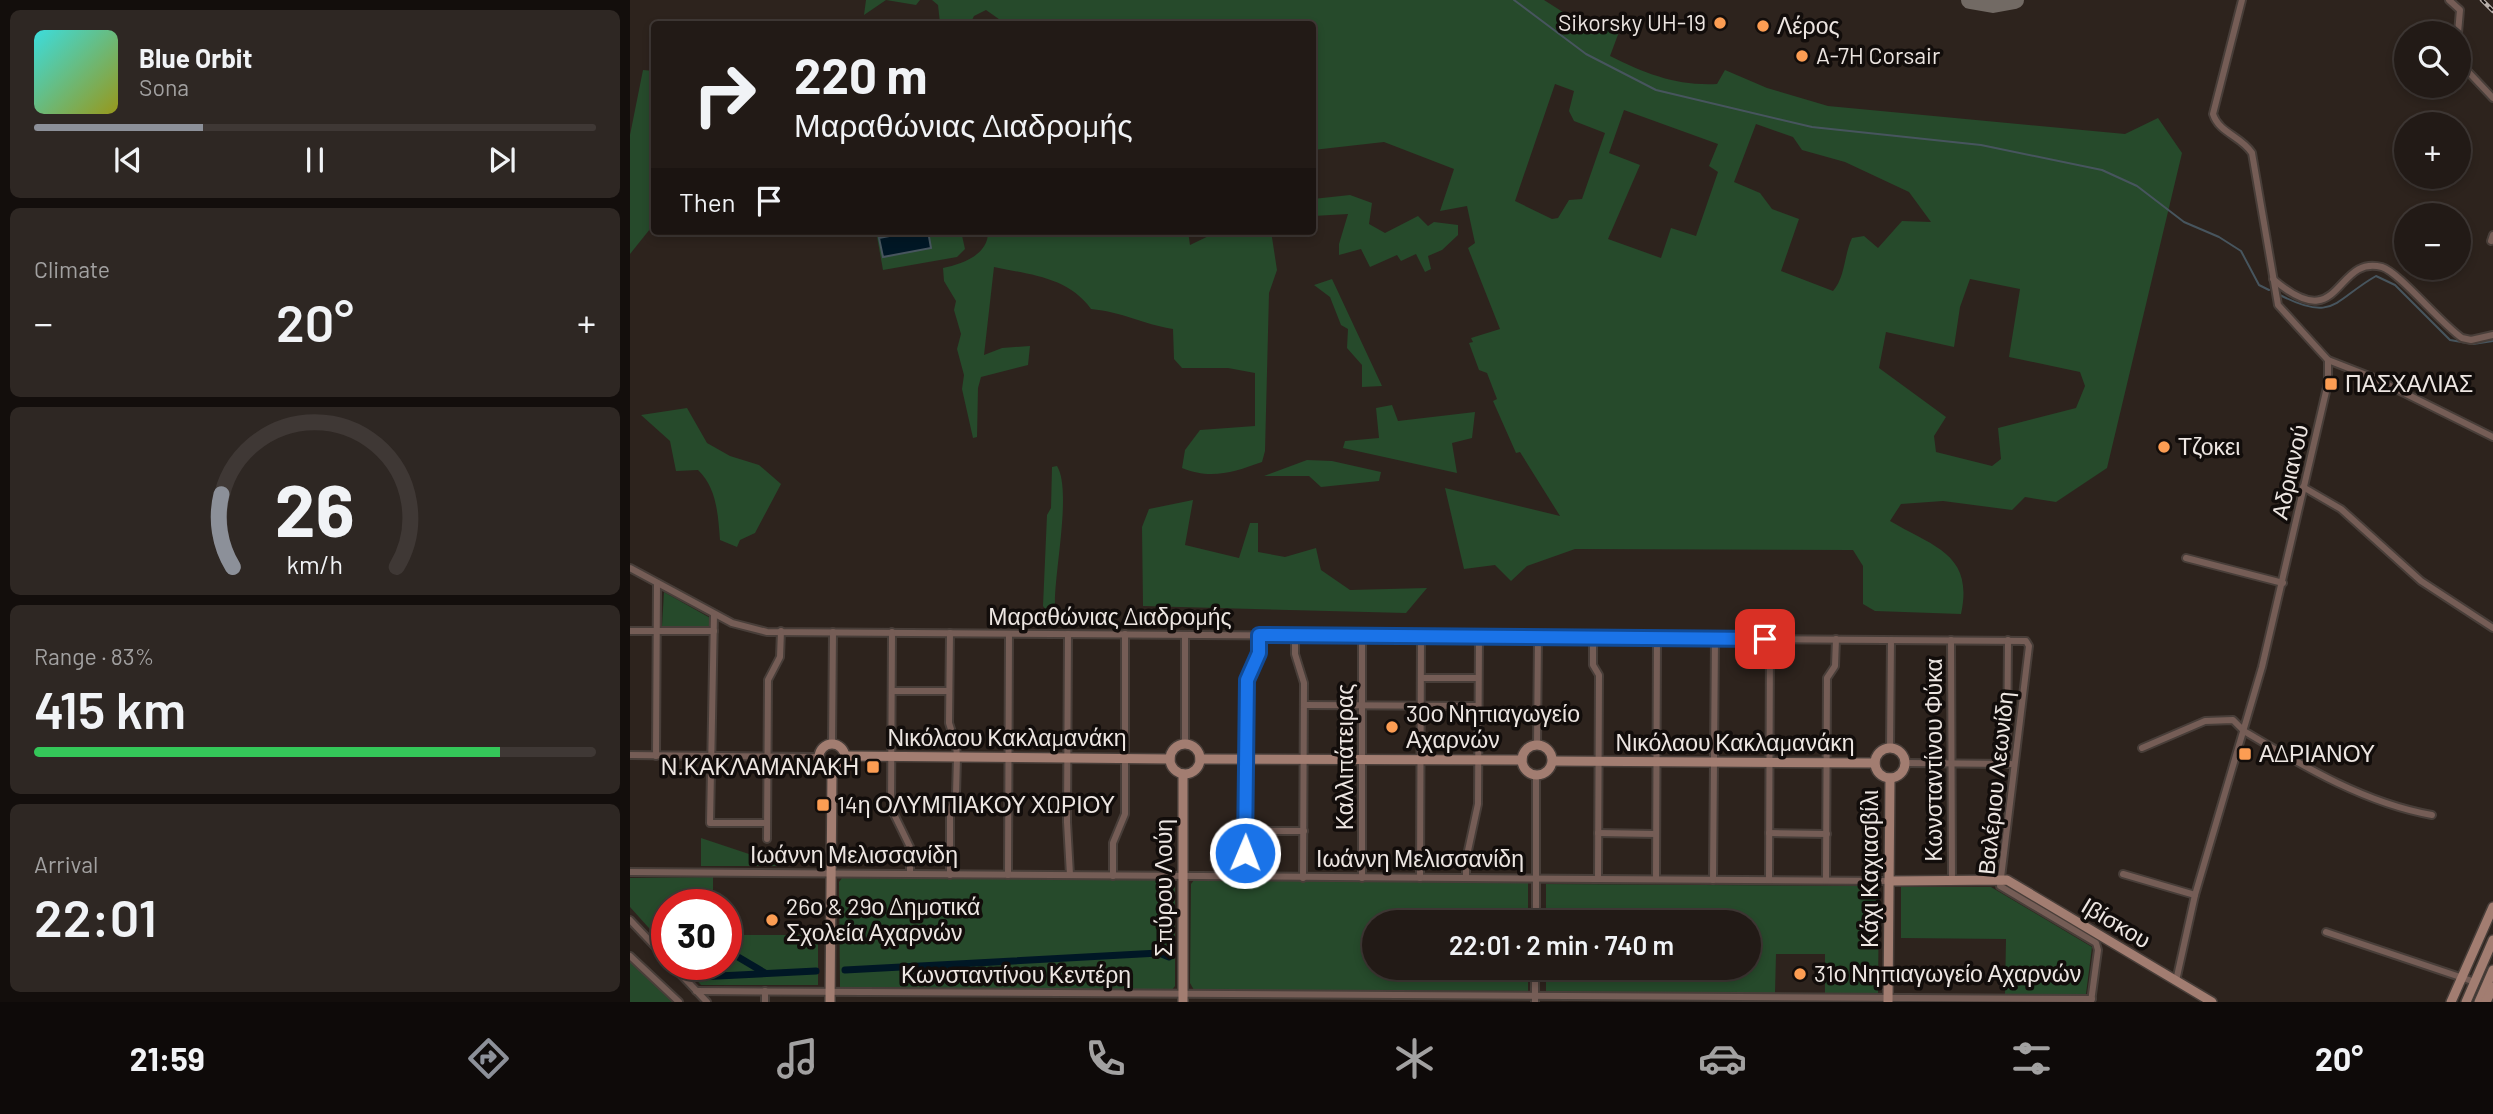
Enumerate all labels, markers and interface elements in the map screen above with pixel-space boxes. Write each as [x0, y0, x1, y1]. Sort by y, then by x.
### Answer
place label: Sikorsky UH-19 [1558, 8, 1706, 36]
place label: Λέρος [1777, 11, 1840, 39]
marker: Sikorsky UH-19 [1712, 15, 1728, 31]
marker: Λέρος [1755, 18, 1771, 34]
map controls [2394, 21, 2471, 280]
button: search [2394, 21, 2471, 98]
place label: A-7H Corsair [1816, 41, 1941, 69]
text: Blue Orbit [139, 42, 252, 73]
text: 220 m [794, 45, 928, 104]
marker: A-7H Corsair [1794, 48, 1810, 64]
icon: right [679, 49, 770, 140]
text: Sona [139, 73, 189, 101]
text: Μαραθώνιας Διαδρομής [794, 105, 1133, 143]
button: + [2394, 112, 2471, 189]
icon: previous [109, 141, 147, 179]
icon: pause [296, 141, 334, 179]
icon: next [483, 141, 521, 179]
icon: arrive [750, 182, 788, 220]
text: Then [679, 186, 736, 217]
button: − [2394, 203, 2471, 280]
text: Climate [34, 255, 110, 283]
text: 20° [276, 290, 354, 352]
text: − [34, 299, 53, 345]
text: + [577, 299, 596, 345]
place label: ΠΑΣΧΑΛΙΑΣ [2345, 369, 2473, 397]
marker: ΠΑΣΧΑΛΙΑΣ [2323, 376, 2339, 392]
street label: Αδριανού [2265, 422, 2314, 522]
place label: Τζοκει [2178, 432, 2240, 460]
marker: Τζοκει [2156, 439, 2172, 455]
text: 26 [275, 464, 355, 552]
text: km/h [287, 549, 343, 579]
street label: Μαραθώνιας Διαδρομής [988, 602, 1232, 630]
pin [1735, 609, 1795, 669]
icon: arrive [1746, 620, 1784, 658]
text: Range · 83% [34, 642, 154, 670]
street label: Κωνσταντίνου Φύκα [1919, 658, 1947, 862]
text: 415 km [34, 677, 186, 739]
street label: Καλλιπάτειρας [1330, 684, 1358, 830]
street label: Βαλέριου Λεωνίδη [1971, 690, 2019, 876]
place label: 30ο Νηπιαγωγείο Αχαρνών [1406, 699, 1580, 753]
marker: 30ο Νηπιαγωγείο Αχαρνών [1384, 719, 1400, 735]
street label: Νικόλαου Κακλαμανάκη [888, 723, 1126, 751]
street label: Νικόλαου Κακλαμανάκη [1616, 728, 1854, 756]
place label: ΑΔΡΙΑΝΟΥ [2259, 739, 2375, 767]
marker: ΑΔΡΙΑΝΟΥ [2237, 746, 2253, 762]
place label: Ν.ΚΑΚΛΑΜΑΝΑΚΗ [661, 752, 859, 780]
marker: Ν.ΚΑΚΛΑΜΑΝΑΚΗ [865, 759, 881, 775]
place label: 14η ΟΛΥΜΠΙΑΚΟΥ ΧΩΡΙΟΥ [837, 790, 1115, 818]
street label: Κάχι Καχιασβίλι [1855, 790, 1883, 948]
marker: 14η ΟΛΥΜΠΙΑΚΟΥ ΧΩΡΙΟΥ [815, 797, 831, 813]
position arrow [1208, 816, 1282, 890]
street label: Σπύρου Λούη [1149, 819, 1177, 957]
street label: Ιωάννη Μελισσανίδη [750, 840, 958, 868]
street label: Ιωάννη Μελισσανίδη [1316, 844, 1524, 872]
text: Arrival [34, 850, 98, 878]
text: 22:01 [34, 885, 157, 947]
speed limit sign: 30 [651, 889, 742, 980]
street label: Ιβίσκου [2077, 891, 2156, 954]
place label: 26ο & 29ο Δημοτικά Σχολεία Αχαρνών [786, 892, 980, 946]
marker: 26ο & 29ο Δημοτικά Σχολεία Αχαρνών [764, 912, 780, 928]
text: 22:01 · 2 min · 740 m [1449, 929, 1674, 960]
place label: 31ο Νηπιαγωγείο Αχαρνών [1814, 959, 2081, 987]
street label: Κωνσταντίνου Κεντέρη [901, 960, 1131, 988]
marker: 31ο Νηπιαγωγείο Αχαρνών [1792, 966, 1808, 982]
icon: directions [464, 1034, 513, 1083]
icon: music [773, 1034, 822, 1083]
icon: phone [1081, 1034, 1130, 1083]
icon: climate [1390, 1034, 1439, 1083]
icon: car [1698, 1034, 1747, 1083]
icon: filters [2007, 1034, 2056, 1083]
text: 21:59 [130, 1039, 205, 1077]
text: 20° [2315, 1039, 2363, 1077]

